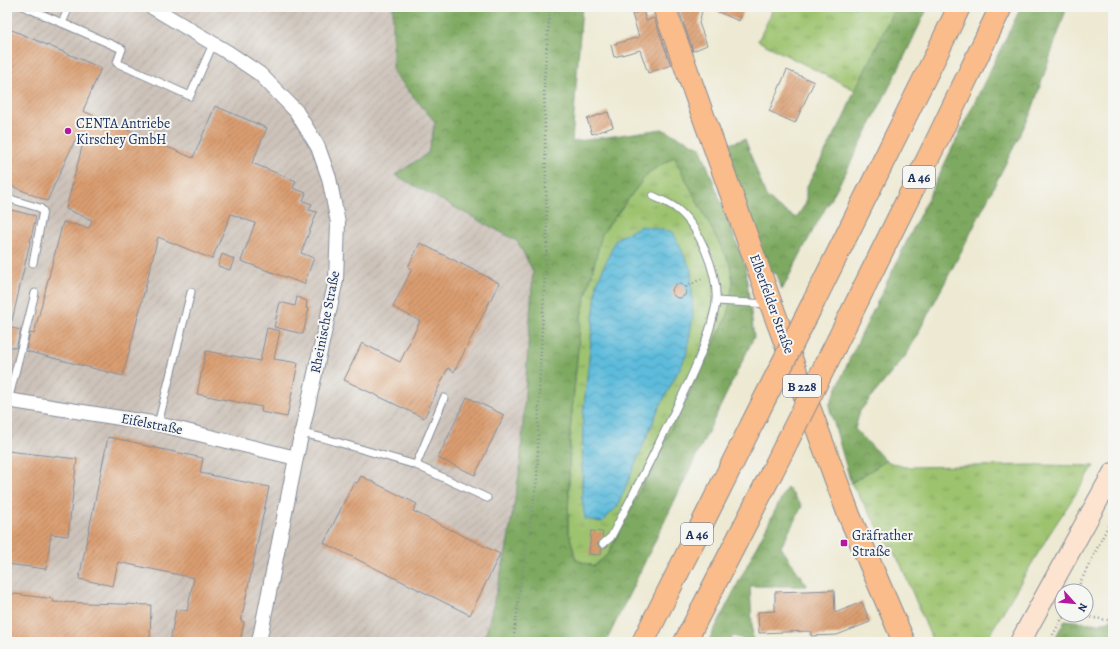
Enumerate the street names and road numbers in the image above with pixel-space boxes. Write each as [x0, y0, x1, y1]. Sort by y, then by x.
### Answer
road number: A 46 [903, 166, 935, 188]
street label: Elberfelder Straße [745, 252, 799, 356]
street label: Rheinische Straße [306, 269, 344, 375]
road number: B 228 [783, 375, 821, 397]
street label: Eifelstraße [120, 409, 184, 439]
road number: A 46 [681, 523, 713, 545]

